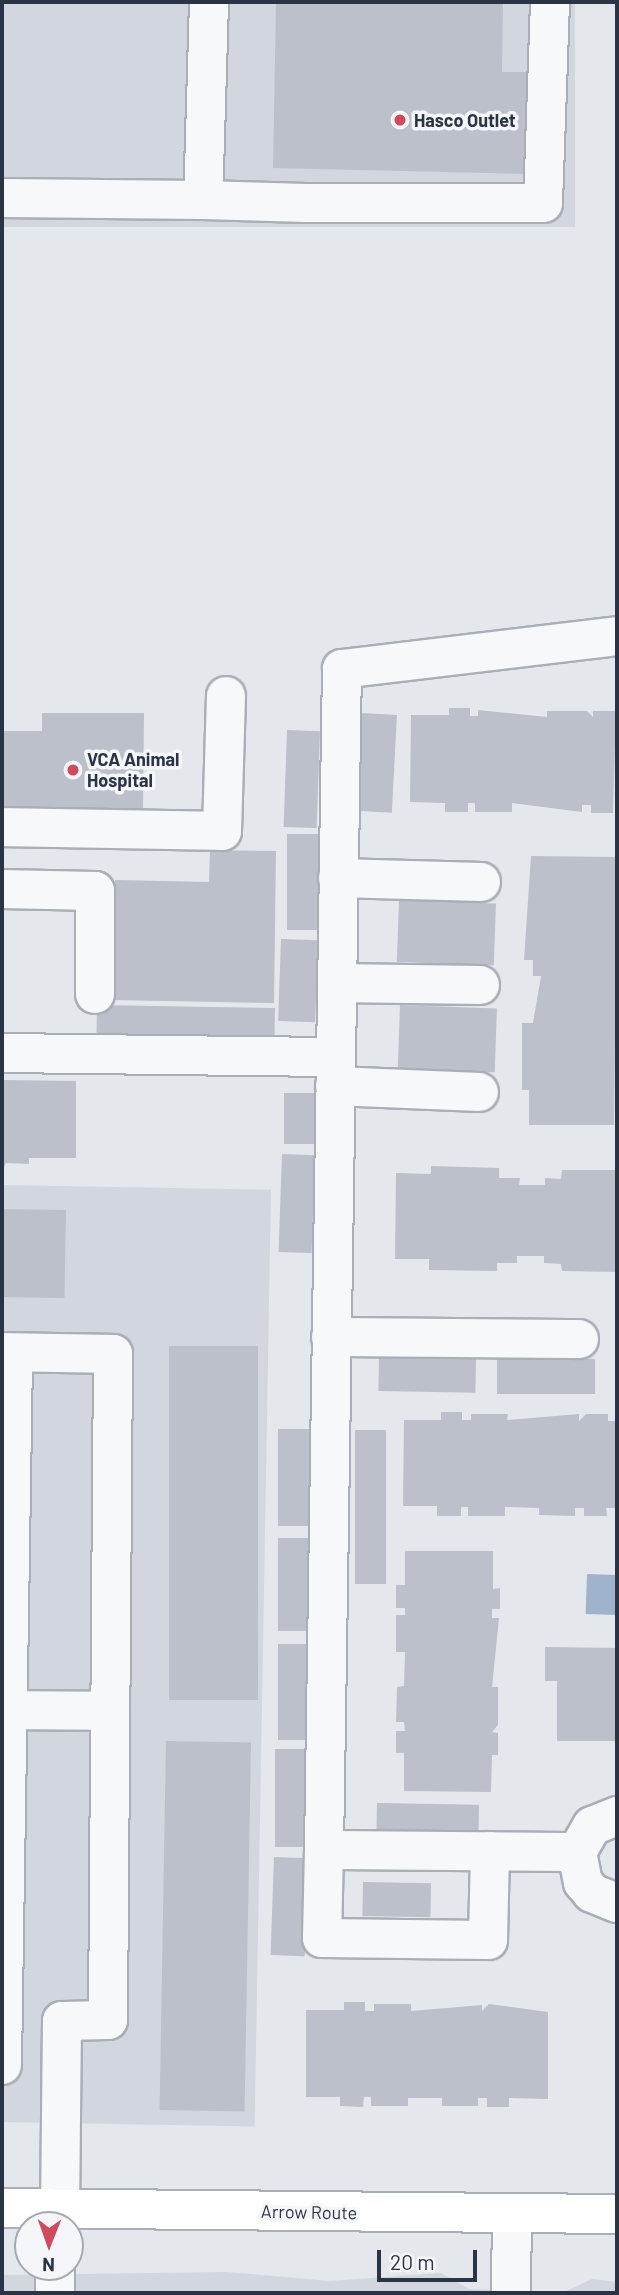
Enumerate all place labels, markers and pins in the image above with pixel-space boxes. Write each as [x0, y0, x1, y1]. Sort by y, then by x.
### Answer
place label: Hasco Outlet [414, 109, 516, 131]
marker: Hasco Outlet [392, 112, 408, 128]
place label: VCA Animal Hospital [87, 749, 179, 792]
marker: VCA Animal Hospital [65, 762, 81, 778]

